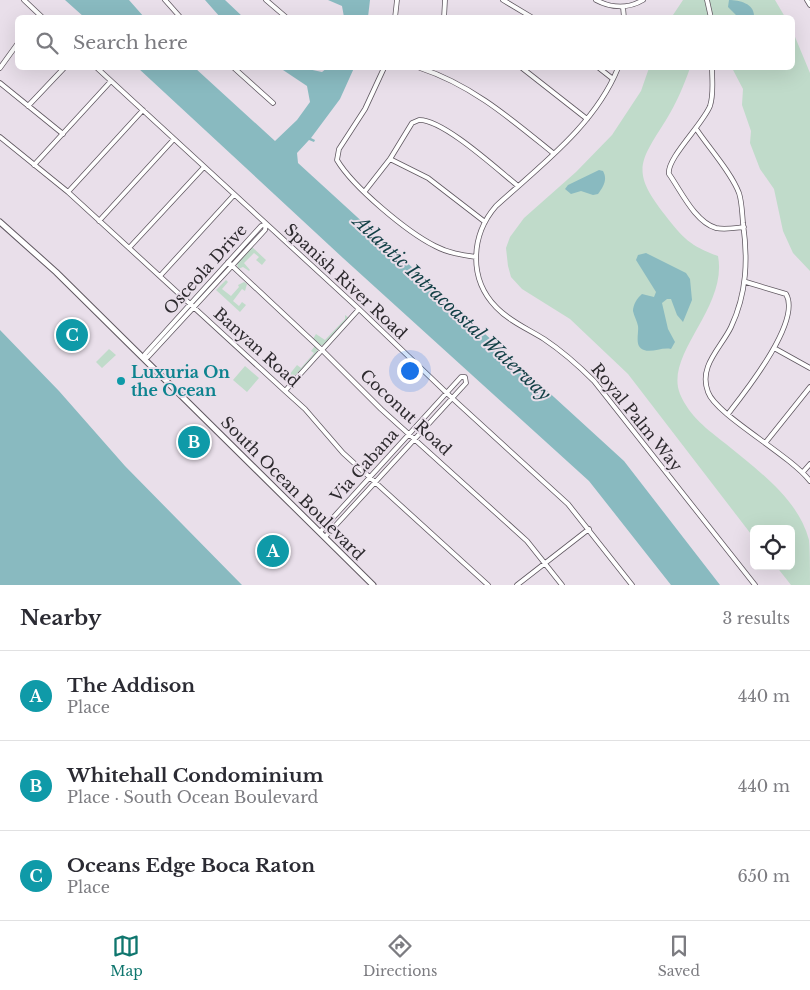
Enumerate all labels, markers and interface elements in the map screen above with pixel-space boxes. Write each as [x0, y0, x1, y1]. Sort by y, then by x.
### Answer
search box [15, 15, 795, 70]
icon: search [33, 29, 61, 57]
text: Search here [73, 31, 188, 54]
water label: Atlantic Intracoastal Waterway [347, 209, 556, 406]
street label: Spanish River Road [281, 219, 412, 343]
street label: Osceola Drive [159, 220, 251, 318]
street label: Banyan Road [210, 303, 304, 391]
pin: C [56, 316, 88, 354]
your location [397, 358, 423, 384]
street label: Royal Palm Way [587, 359, 687, 476]
place label: Luxuria On the Ocean [131, 362, 230, 400]
street label: Coconut Road [356, 365, 456, 459]
marker: Luxuria On the Ocean [115, 375, 127, 387]
street label: South Ocean Boulevard [217, 412, 369, 564]
pin: B [178, 423, 210, 461]
street label: Via Cabana [325, 424, 402, 507]
map controls [750, 525, 795, 570]
button: locate [750, 525, 795, 570]
pin: A [257, 532, 289, 570]
text: Nearby [20, 605, 101, 631]
text: 3 results [722, 608, 790, 628]
text: The Addison [67, 674, 195, 697]
text: A [30, 686, 42, 706]
text: 440 m [738, 686, 790, 706]
text: Place [67, 697, 110, 717]
text: Whitehall Condominium [67, 764, 323, 787]
text: B [30, 776, 42, 796]
text: 440 m [738, 776, 790, 796]
text: Place · South Ocean Boulevard [67, 787, 318, 807]
text: Oceans Edge Boca Raton [67, 854, 315, 877]
text: C [29, 866, 43, 886]
text: 650 m [737, 866, 790, 886]
text: Place [67, 877, 110, 897]
tab: Map [110, 932, 143, 980]
tab: Directions [363, 932, 437, 980]
tab: Saved [658, 932, 700, 980]

